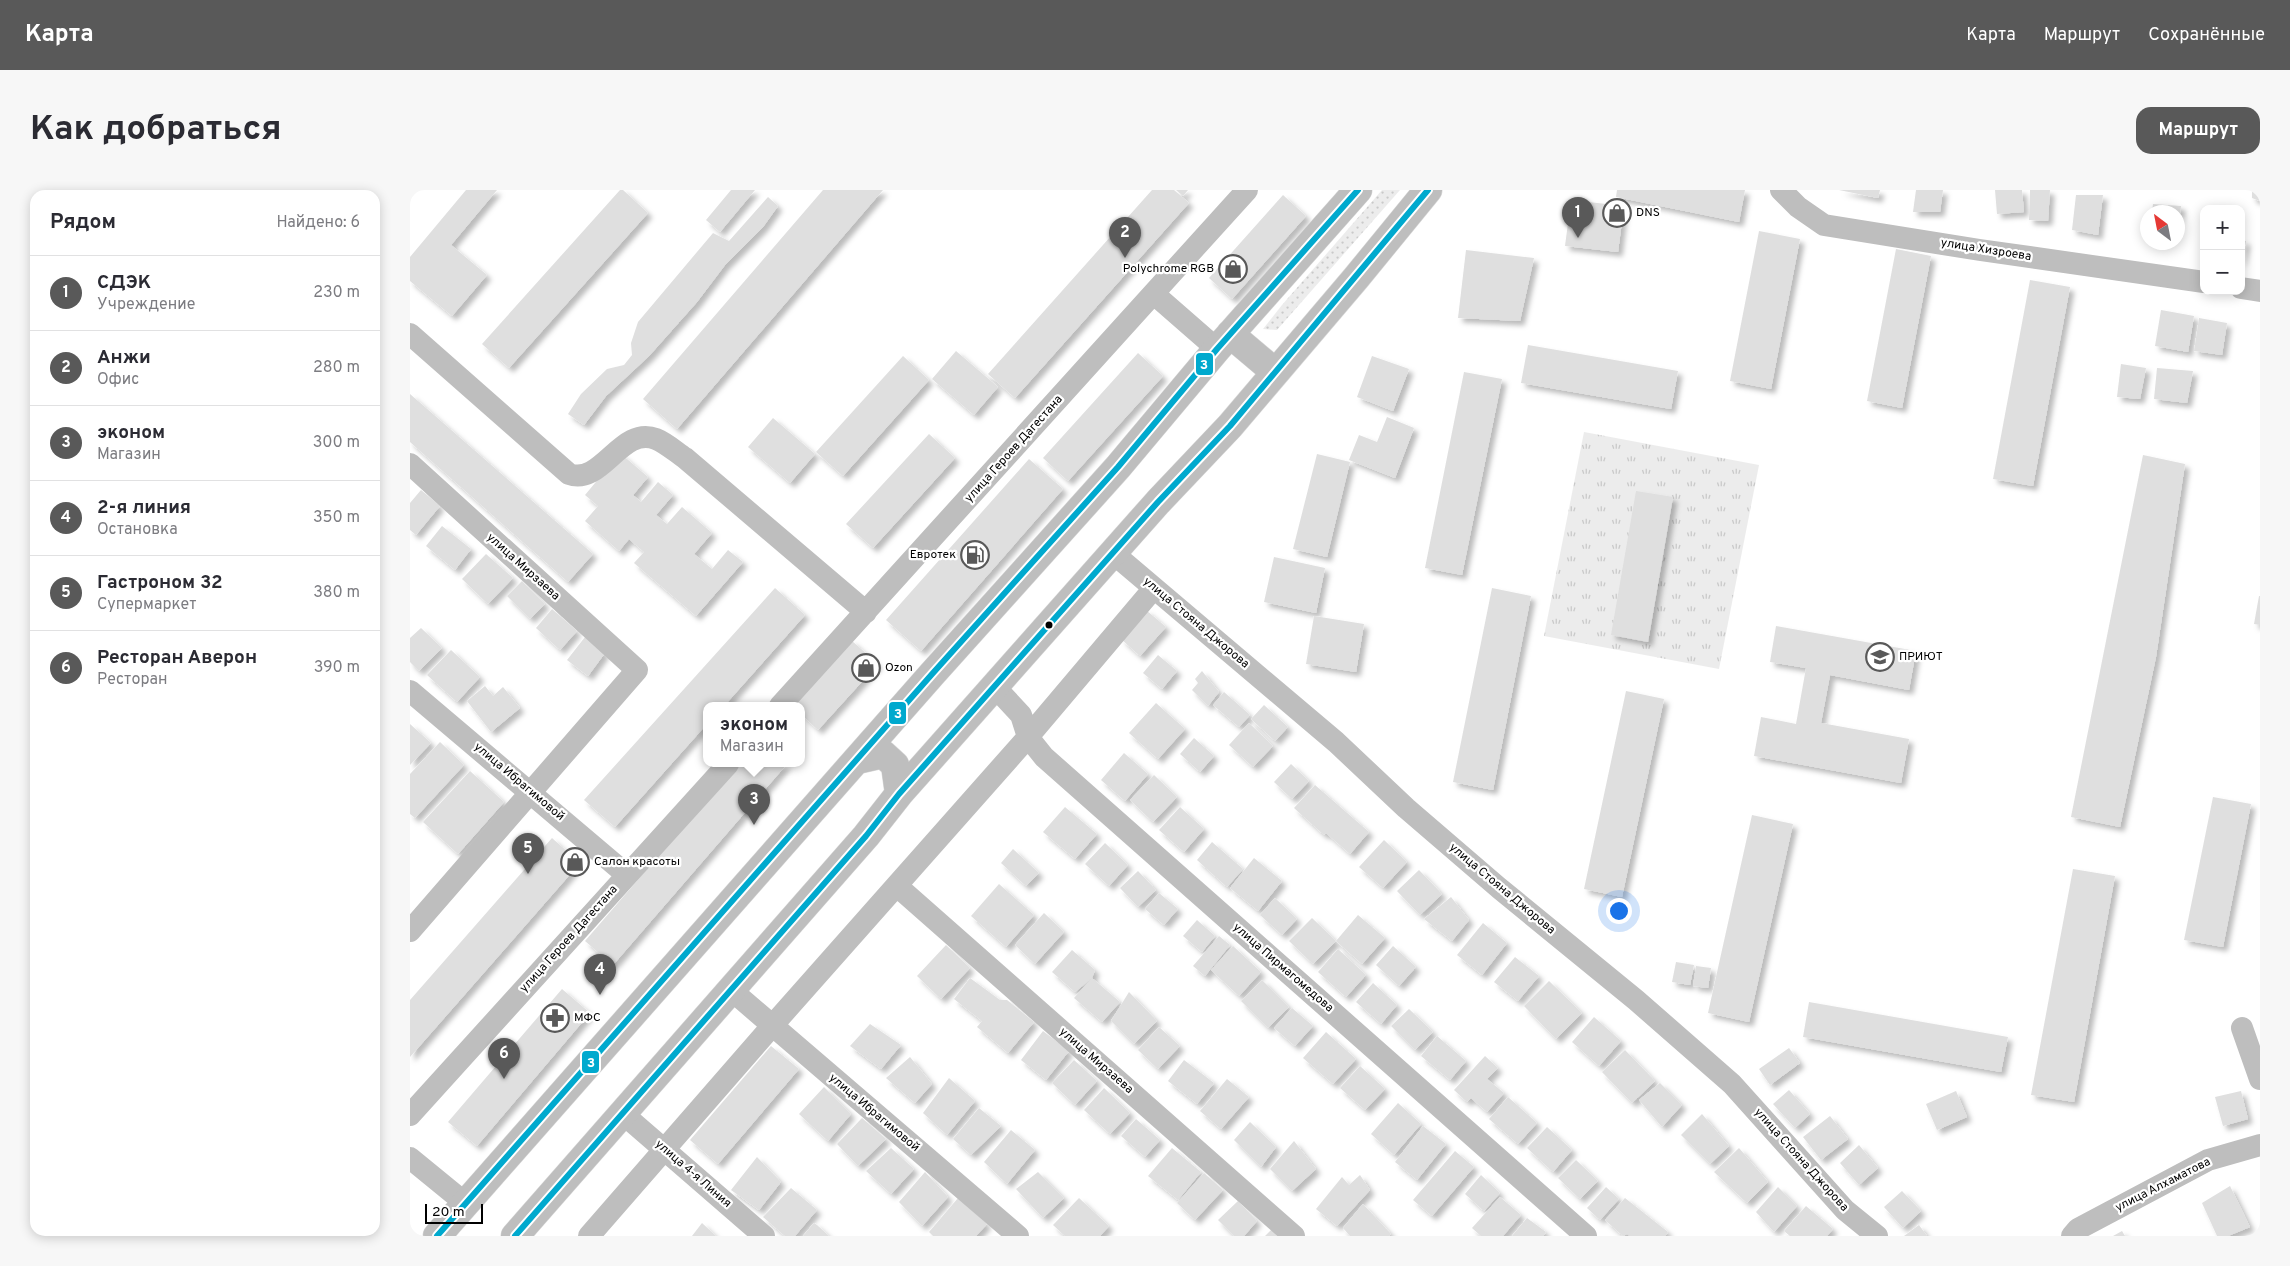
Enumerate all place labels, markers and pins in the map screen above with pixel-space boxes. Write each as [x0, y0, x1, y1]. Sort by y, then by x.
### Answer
pin: 1 [1562, 197, 1594, 238]
shop icon: DNS [1602, 198, 1632, 228]
place label: DNS [1636, 205, 1660, 221]
pin: 2 [1109, 217, 1141, 258]
shop icon: Polychrome RGB [1218, 254, 1248, 284]
place label: Polychrome RGB [1123, 261, 1214, 277]
fuel station icon: Евротек [960, 540, 990, 570]
place label: Евротек [910, 547, 956, 563]
unlabelled marker [1044, 620, 1054, 630]
school or university icon: ПРИЮТ [1865, 642, 1895, 672]
place label: ПРИЮТ [1899, 649, 1943, 665]
shop icon: Ozon [851, 653, 881, 683]
place label: Ozon [885, 660, 913, 676]
pin: 3 [738, 784, 770, 825]
pin: 5 [512, 833, 544, 874]
shop icon: Салон красоты [560, 847, 590, 877]
place label: Салон красоты [594, 854, 680, 870]
pin: 4 [584, 954, 616, 995]
pharmacy icon: МФС [540, 1003, 570, 1033]
place label: МФС [574, 1010, 601, 1026]
pin: 6 [488, 1038, 520, 1079]

